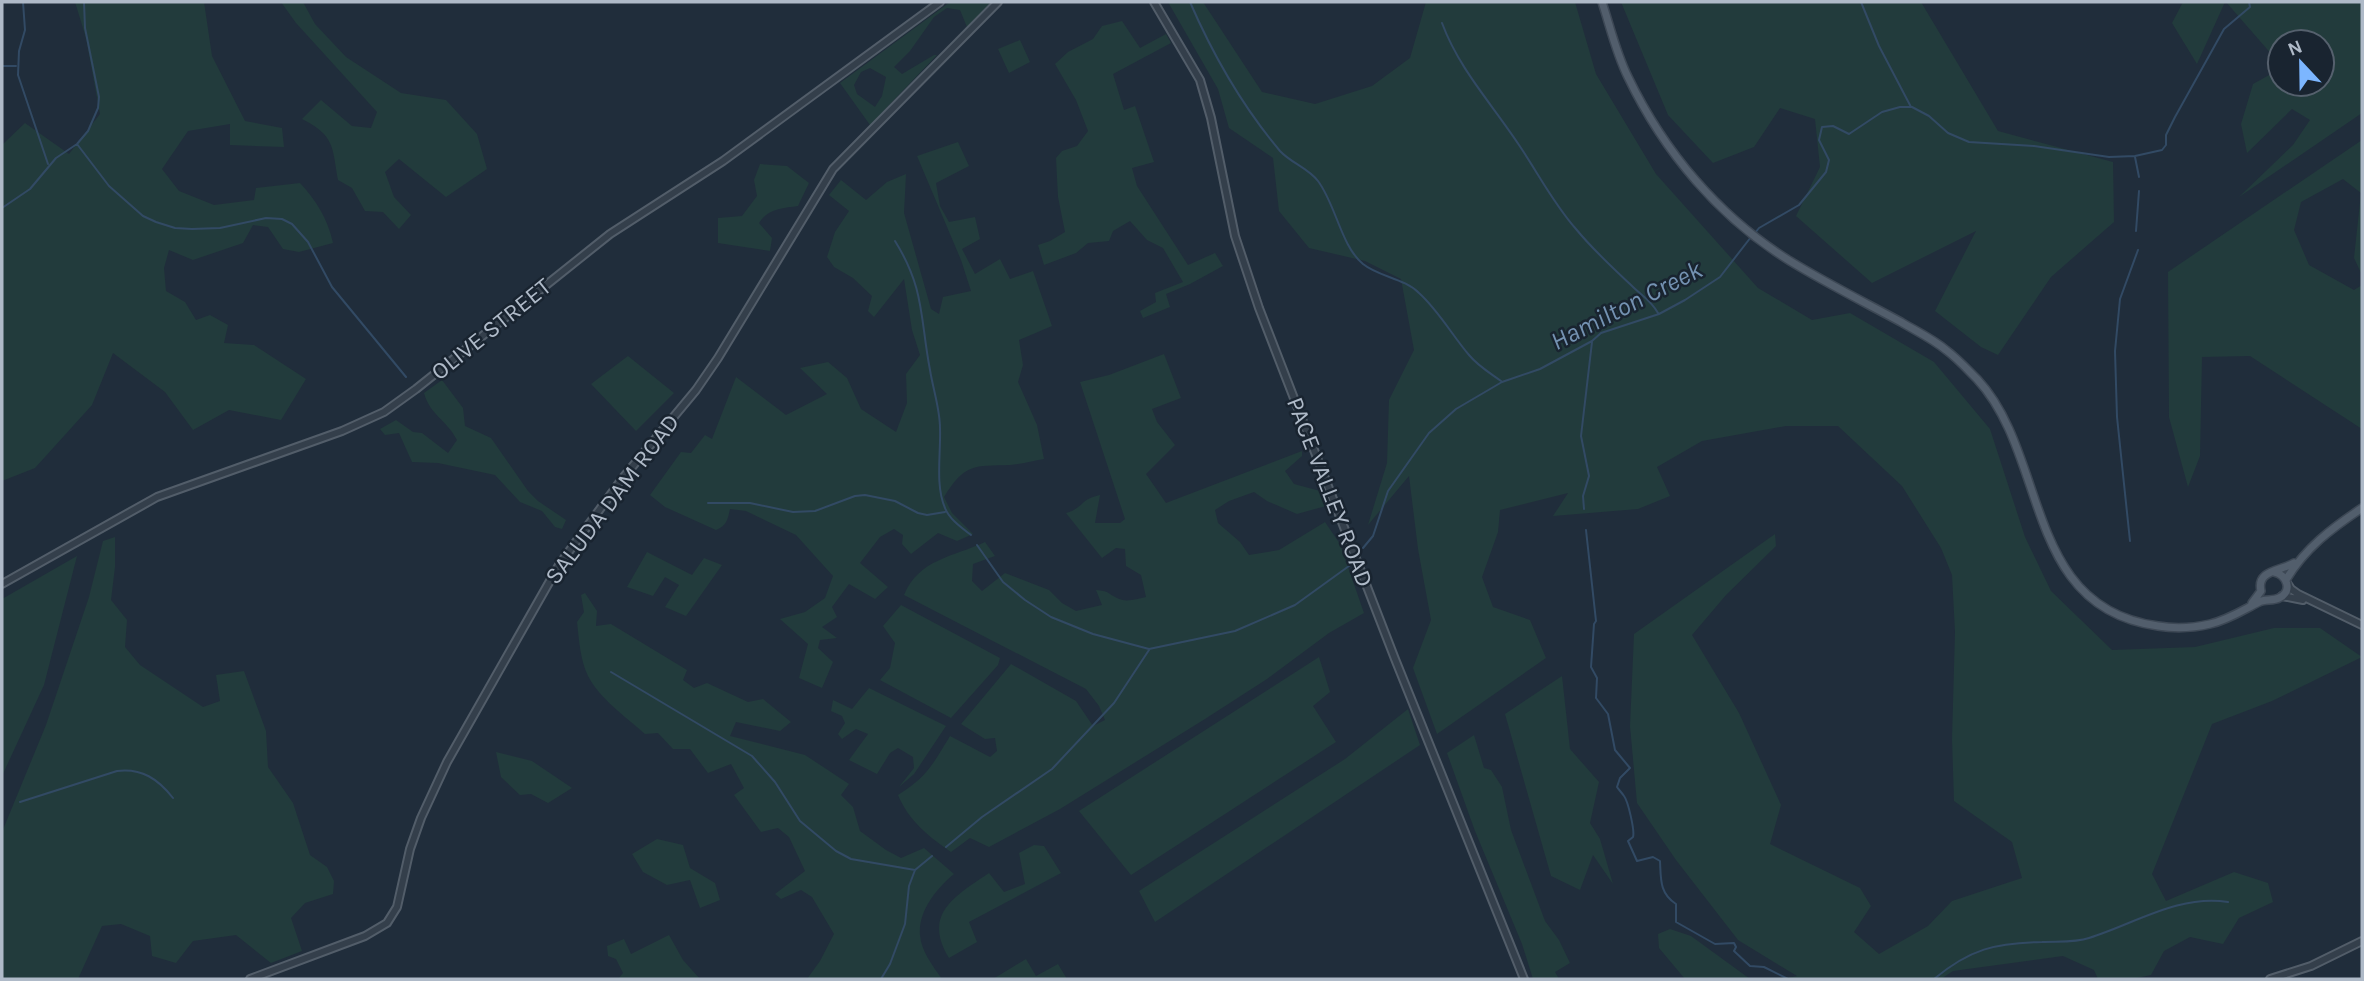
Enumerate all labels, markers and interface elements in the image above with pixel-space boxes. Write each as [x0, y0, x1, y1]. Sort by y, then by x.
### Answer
north arrow [2266, 28, 2336, 98]
text: N [2285, 35, 2305, 61]
water label: Hamilton Creek [1545, 254, 1708, 357]
street label: OLIVE STREET [425, 272, 557, 386]
street label: PACE VALLEY ROAD [1281, 393, 1379, 591]
street label: SALUDA DAM ROAD [539, 408, 685, 590]

